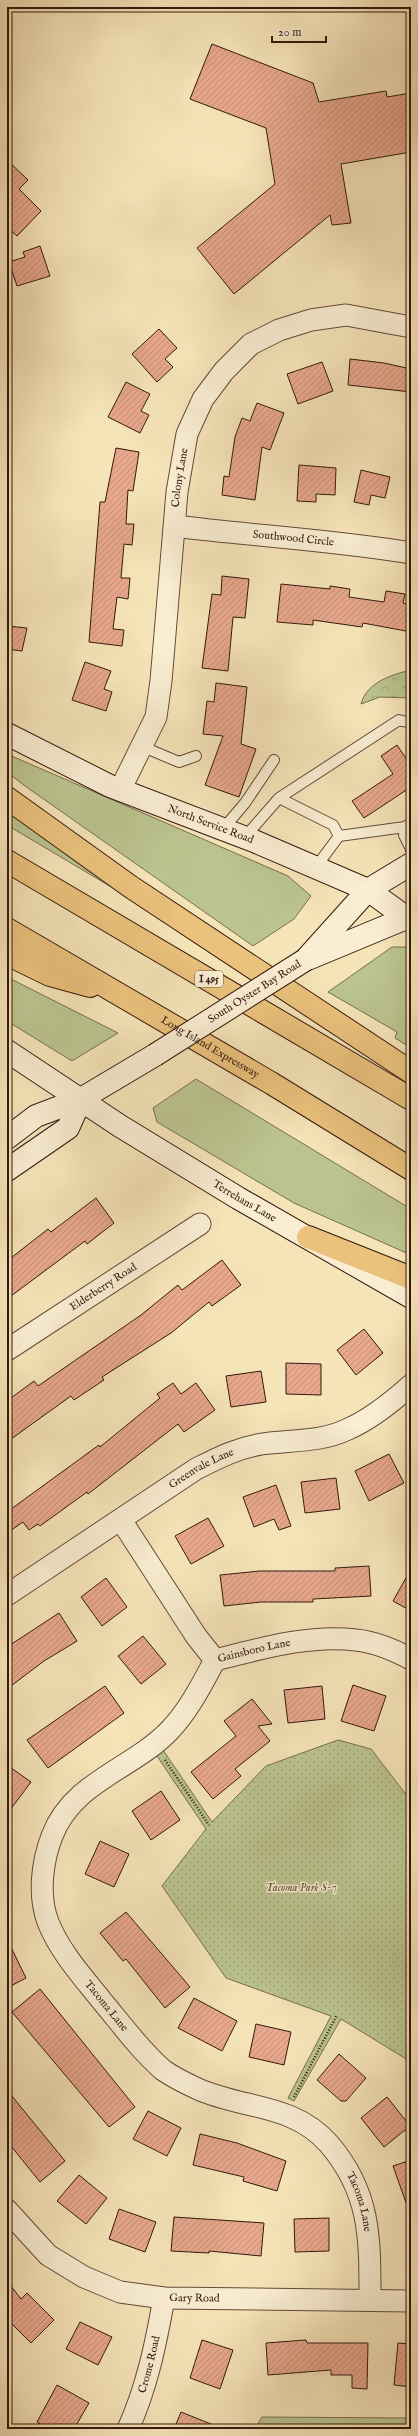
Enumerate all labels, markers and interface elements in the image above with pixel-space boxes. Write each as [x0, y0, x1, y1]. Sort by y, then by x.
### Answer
scale bar [272, 18, 326, 44]
text: 20 m [278, 25, 301, 40]
street label: Colony Lane [169, 447, 191, 508]
street label: Southwood Circle [252, 527, 335, 550]
street label: North Service Road [166, 802, 256, 847]
street label: South Oyster Bay Road [205, 957, 304, 1027]
road number: I 495 [195, 971, 223, 987]
street label: Long Island Expressway [158, 1013, 262, 1082]
street label: Terrehans Lane [210, 1177, 279, 1225]
street label: Elderberry Road [67, 1260, 140, 1314]
street label: Greenvale Lane [166, 1445, 236, 1492]
street label: Gainsboro Lane [216, 1636, 291, 1666]
park label: Tacoma Park S-7 [265, 1881, 337, 1895]
street label: Tacoma Lane [81, 1978, 131, 2035]
street label: Tacoma Lane [343, 2170, 374, 2232]
street label: Gary Road [169, 2291, 220, 2306]
street label: Crome Road [135, 2335, 164, 2395]

